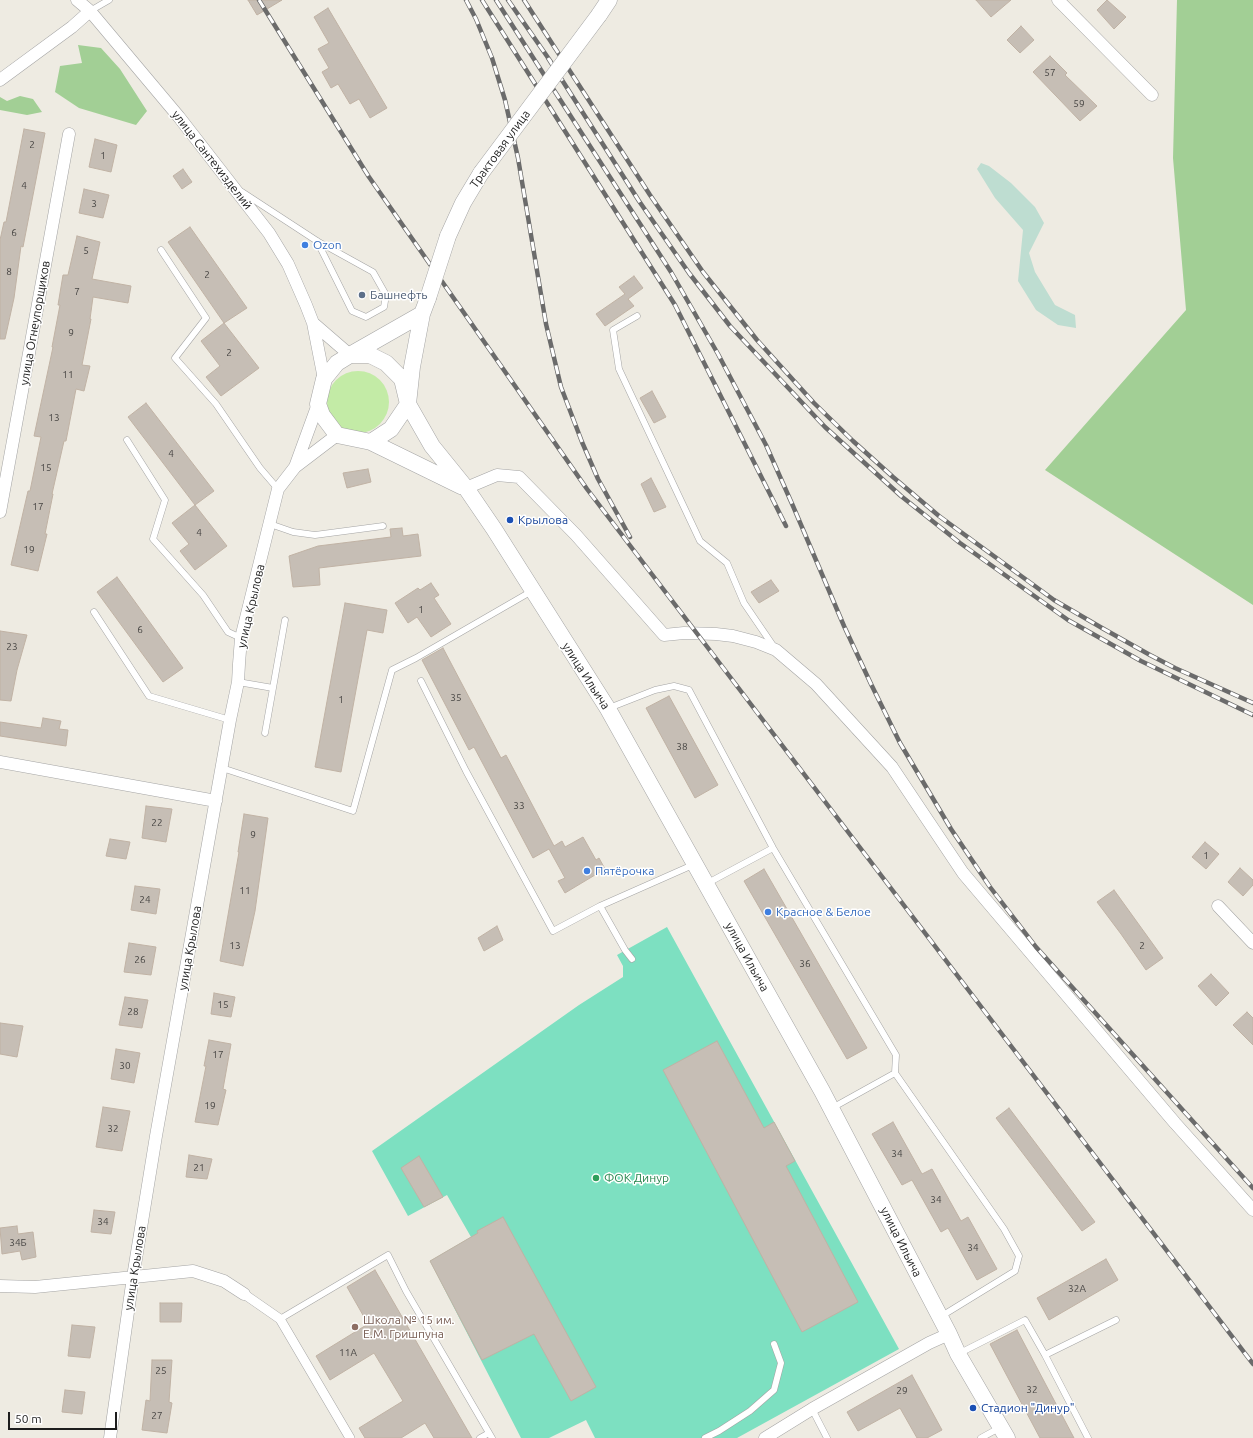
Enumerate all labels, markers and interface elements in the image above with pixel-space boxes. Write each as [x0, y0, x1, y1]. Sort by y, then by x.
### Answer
house number: 57 [1044, 67, 1056, 79]
house number: 59 [1073, 98, 1085, 110]
street label: Трактовая улица [467, 107, 533, 191]
street label: улица Сантехизделий [169, 108, 255, 212]
house number: 2 [29, 139, 35, 151]
house number: 1 [100, 150, 106, 162]
house number: 4 [21, 180, 27, 192]
house number: 3 [91, 198, 97, 210]
house number: 6 [11, 227, 17, 239]
place label: Ozon [313, 238, 342, 252]
marker: Ozon [300, 240, 310, 250]
house number: 5 [83, 245, 89, 257]
street label: улица Огнеупорщиков [17, 259, 53, 387]
house number: 8 [6, 266, 12, 278]
house number: 2 [204, 269, 210, 281]
house number: 7 [74, 286, 80, 298]
place label: Башнефть [370, 288, 428, 302]
marker: Башнефть [357, 290, 367, 300]
house number: 9 [68, 327, 74, 339]
house number: 2 [226, 347, 232, 359]
house number: 11 [62, 369, 74, 381]
house number: 13 [48, 412, 60, 424]
house number: 4 [168, 448, 174, 460]
house number: 15 [40, 462, 52, 474]
house number: 17 [32, 501, 44, 513]
place label: Крылова [518, 513, 568, 527]
marker: Крылова [505, 515, 515, 525]
house number: 4 [196, 527, 202, 539]
house number: 19 [23, 544, 35, 556]
street label: улица Крылова [234, 563, 268, 649]
house number: 1 [418, 604, 424, 616]
house number: 6 [137, 624, 143, 636]
street label: улица Ильича [559, 640, 613, 712]
house number: 23 [6, 641, 18, 653]
house number: 35 [450, 692, 462, 704]
house number: 1 [338, 694, 344, 706]
house number: 38 [676, 741, 688, 753]
house number: 33 [513, 800, 525, 812]
house number: 22 [151, 817, 163, 829]
house number: 9 [250, 829, 256, 841]
house number: 1 [1203, 850, 1209, 862]
place label: Пятёрочка [595, 864, 654, 878]
marker: Пятёрочка [582, 866, 592, 876]
house number: 11 [239, 885, 251, 897]
house number: 24 [139, 894, 151, 906]
street label: улица Крылова [175, 905, 205, 991]
place label: Красное & Белое [776, 905, 871, 919]
marker: Красное & Белое [763, 907, 773, 917]
street label: улица Ильича [722, 920, 772, 994]
house number: 13 [229, 940, 241, 952]
house number: 2 [1139, 940, 1145, 952]
house number: 26 [134, 954, 146, 966]
house number: 36 [799, 958, 811, 970]
house number: 15 [217, 999, 229, 1011]
house number: 28 [127, 1006, 139, 1018]
house number: 17 [212, 1049, 224, 1061]
house number: 30 [119, 1060, 131, 1072]
house number: 19 [204, 1100, 216, 1112]
house number: 32 [107, 1123, 119, 1135]
house number: 34 [891, 1148, 903, 1160]
house number: 21 [193, 1162, 205, 1174]
place label: ФОК Динур [604, 1171, 669, 1185]
marker: ФОК Динур [591, 1173, 601, 1183]
house number: 34 [930, 1194, 942, 1206]
street label: улица Ильича [877, 1204, 925, 1280]
house number: 34 [97, 1216, 109, 1228]
street label: улица Крылова [121, 1225, 149, 1311]
house number: 34Б [9, 1237, 27, 1249]
house number: 34 [967, 1242, 979, 1254]
house number: 32А [1068, 1283, 1086, 1295]
place label: Школа № 15 им. Е.М. Гришпуна [363, 1313, 455, 1341]
marker: Школа № 15 им. Е.М. Гришпуна [350, 1322, 360, 1332]
house number: 11А [339, 1347, 357, 1359]
house number: 25 [155, 1365, 167, 1377]
house number: 32 [1026, 1384, 1038, 1396]
house number: 29 [896, 1385, 908, 1397]
place label: Стадион "Динур" [981, 1401, 1074, 1415]
marker: Стадион "Динур" [968, 1403, 978, 1413]
scale bar [10, 1404, 119, 1430]
house number: 27 [151, 1410, 163, 1422]
text: 50 m [15, 1412, 42, 1425]

